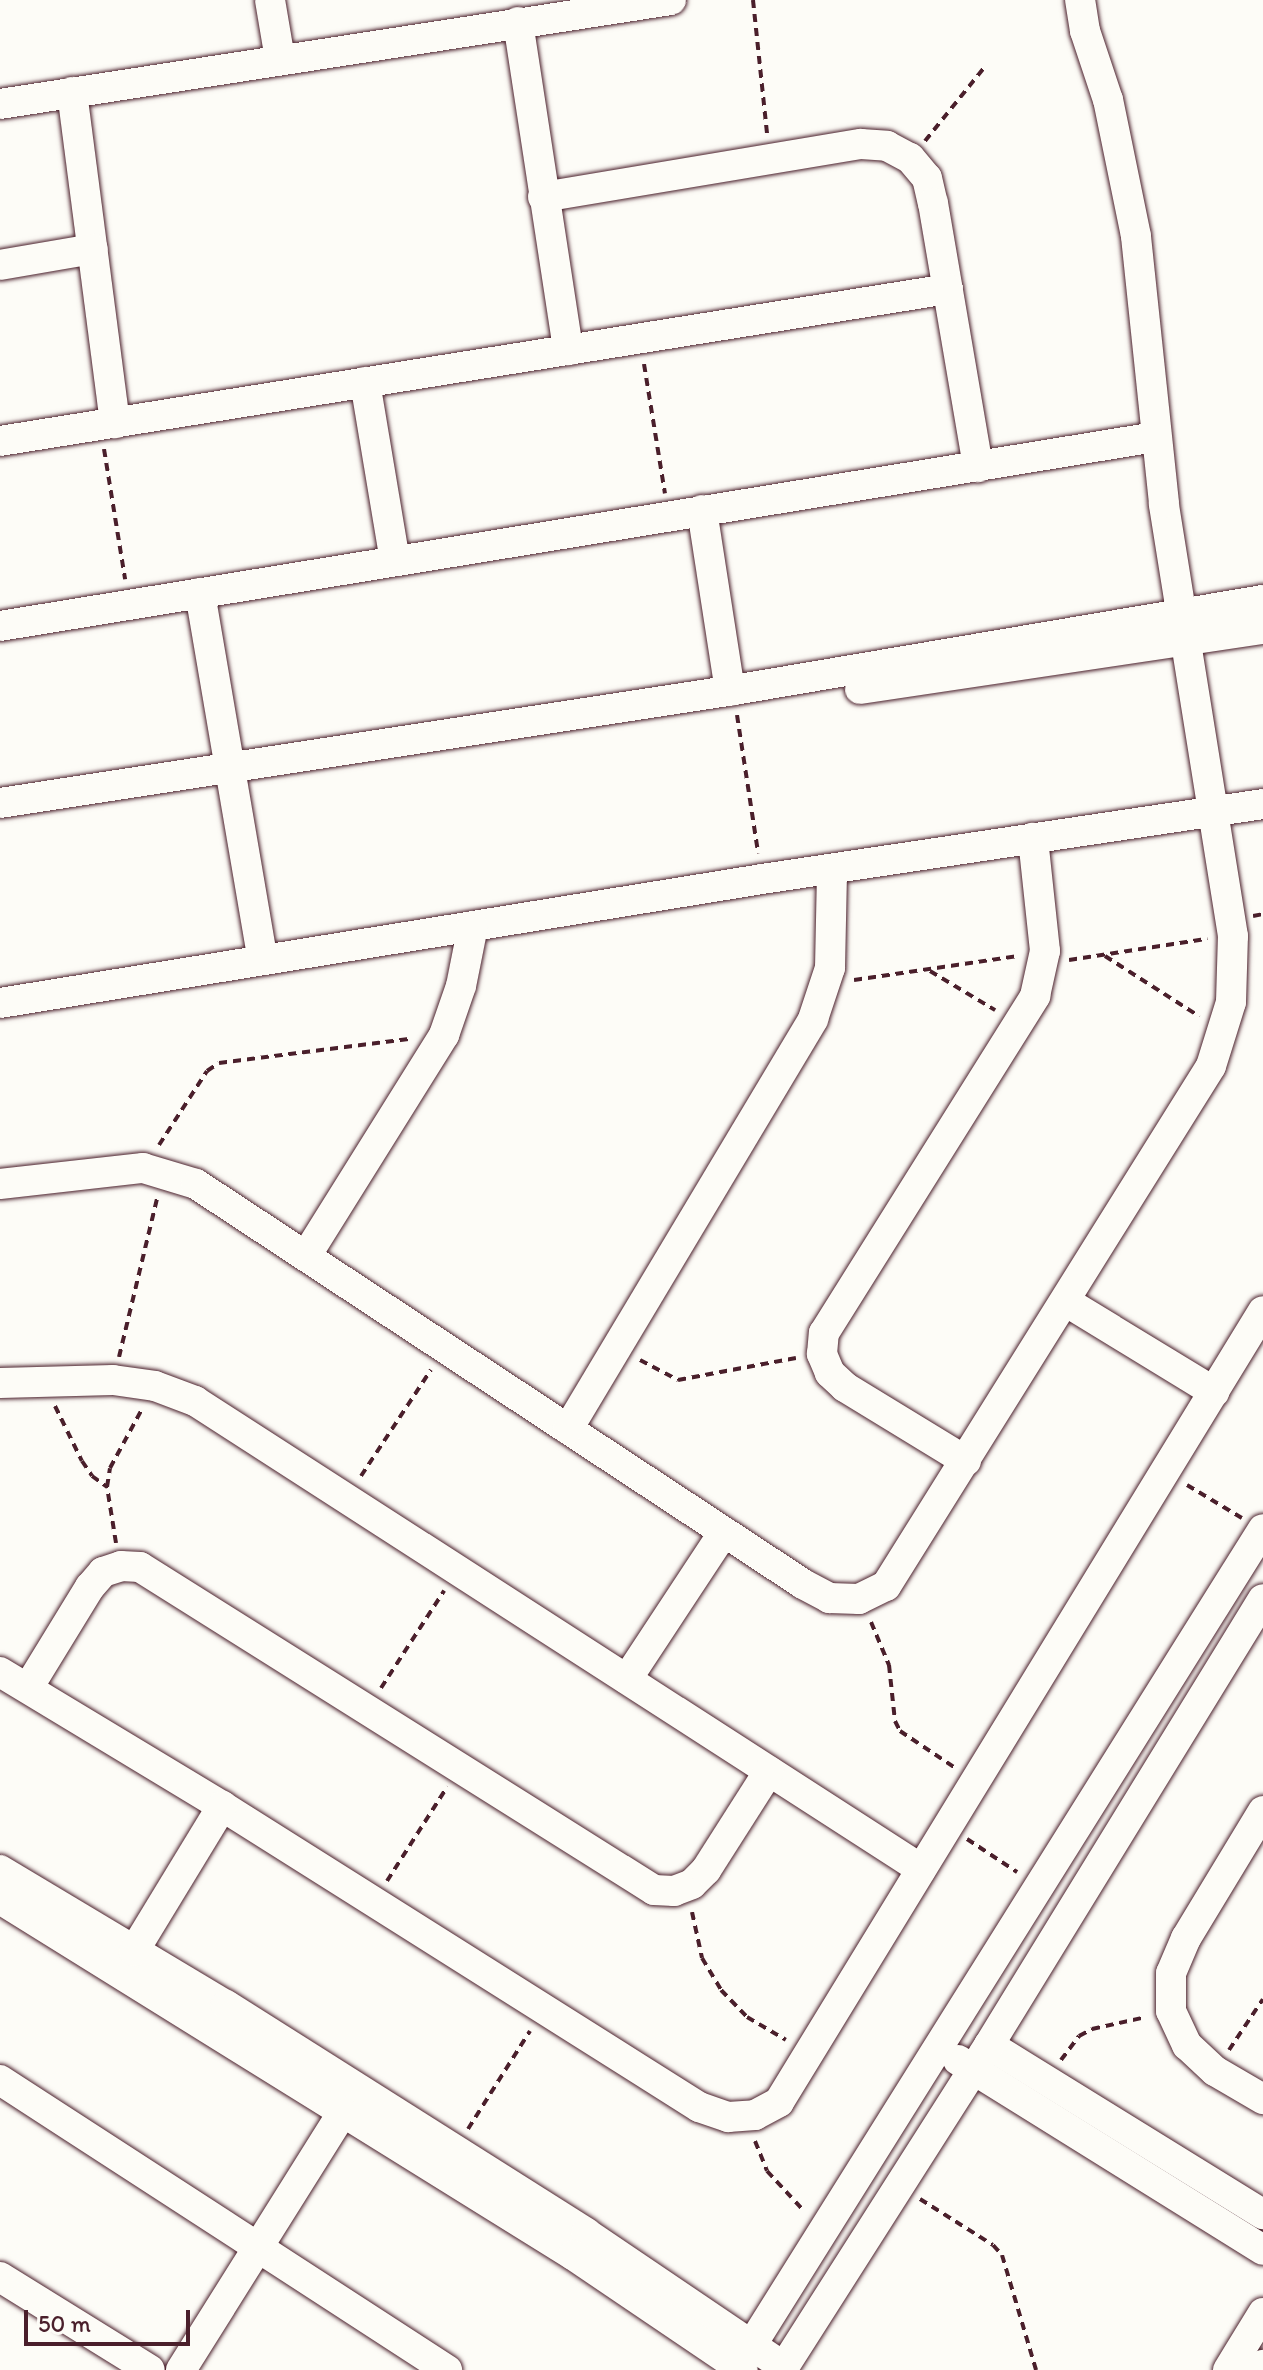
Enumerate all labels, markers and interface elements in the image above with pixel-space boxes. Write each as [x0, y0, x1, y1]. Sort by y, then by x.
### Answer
scale bar [28, 2294, 194, 2344]
text: 50 m [38, 2309, 91, 2338]

